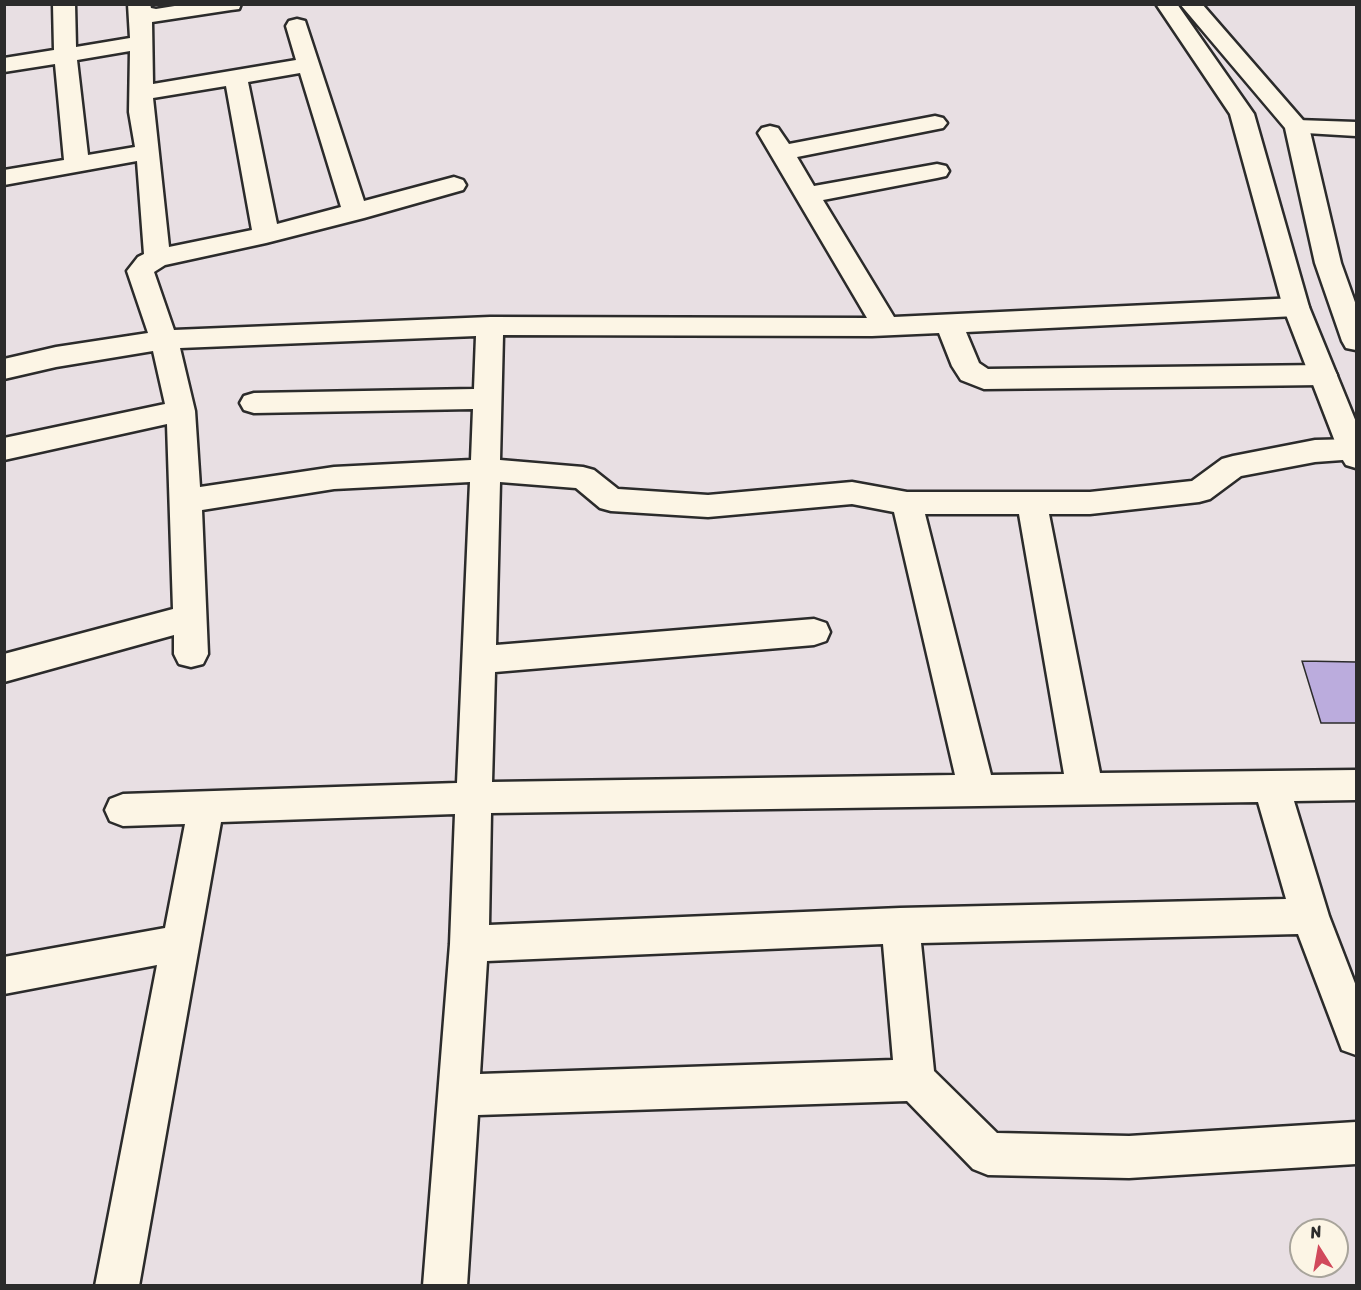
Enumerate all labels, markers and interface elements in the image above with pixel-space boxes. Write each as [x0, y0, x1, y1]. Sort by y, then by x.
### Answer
text: N [1308, 1217, 1324, 1247]
north arrow [1289, 1218, 1349, 1278]

